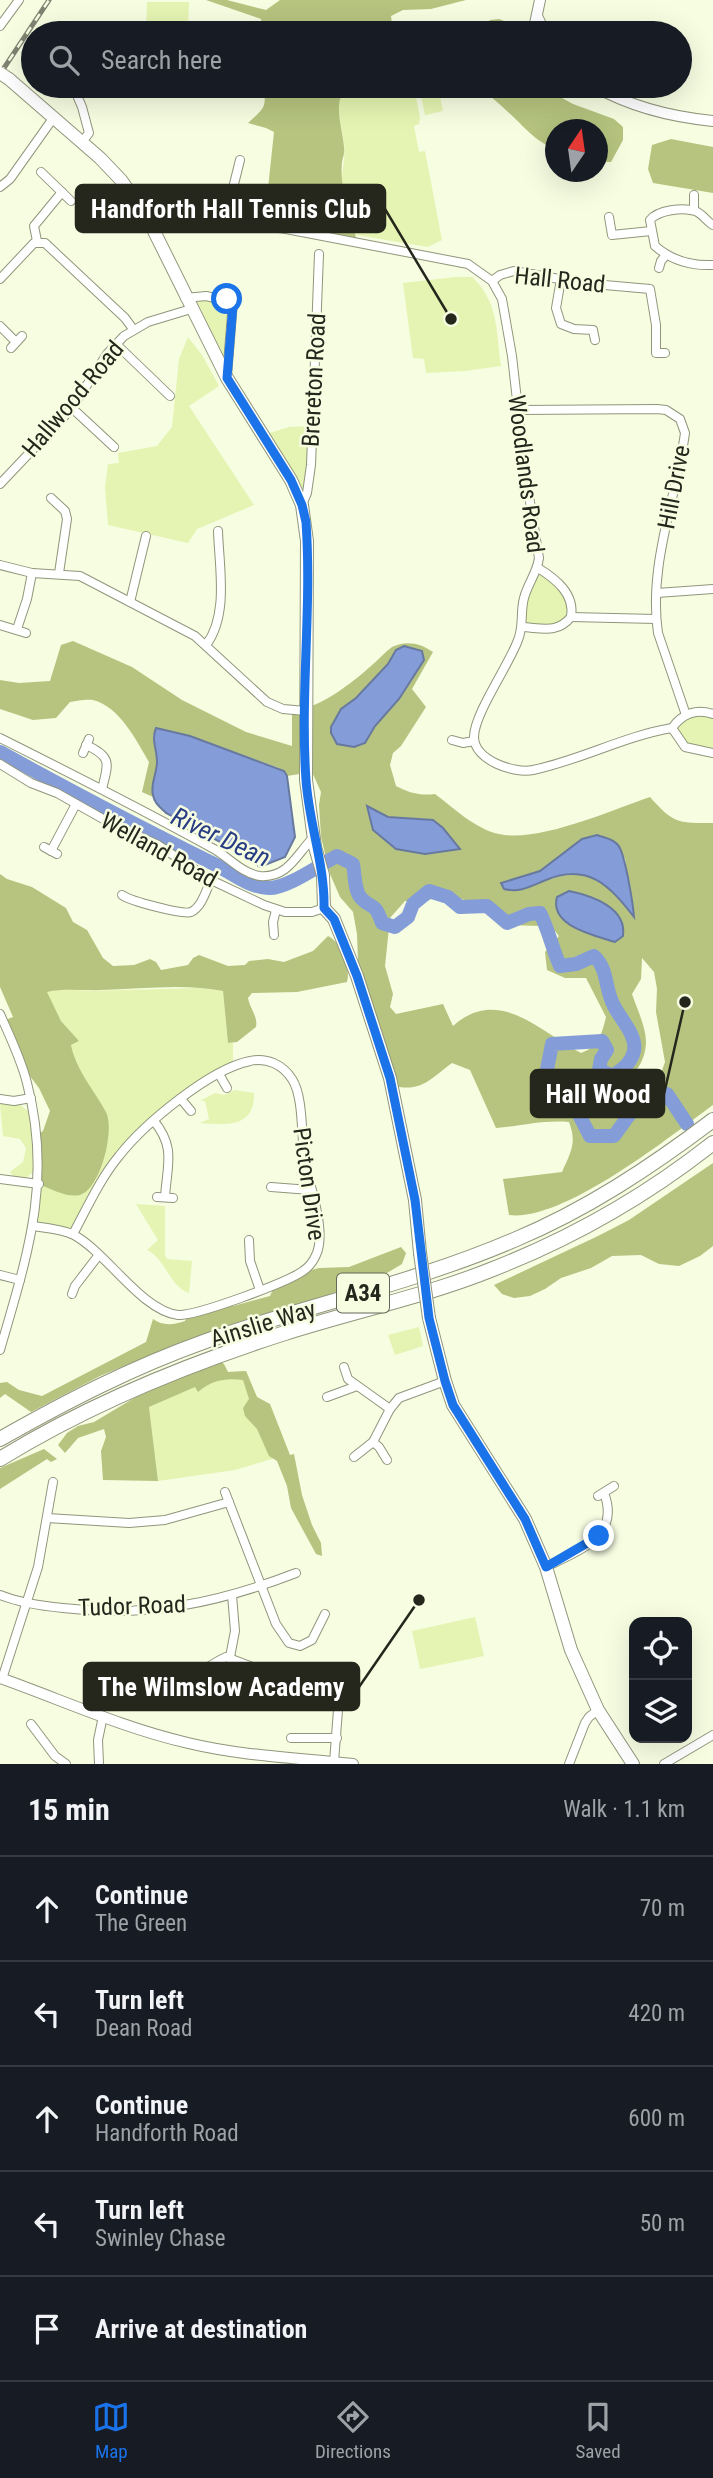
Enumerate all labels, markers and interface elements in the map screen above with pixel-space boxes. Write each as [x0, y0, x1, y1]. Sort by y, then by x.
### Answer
search box [21, 21, 692, 98]
icon: search [45, 41, 83, 79]
text: Search here [101, 45, 222, 75]
north arrow [545, 119, 608, 182]
callout: Handforth Hall Tennis Club [76, 185, 385, 232]
text: Handforth Hall Tennis Club [91, 194, 371, 224]
street label: Hall Road [513, 261, 607, 299]
route start [211, 283, 242, 314]
street label: Brereton Road [297, 312, 331, 448]
street label: Hallwood Road [16, 335, 130, 463]
street label: Woodlands Road [502, 393, 550, 555]
street label: Hill Drive [652, 443, 696, 531]
water label: River Dean [167, 801, 275, 873]
street label: Welland Road [96, 807, 222, 893]
callout: Hall Wood [531, 1070, 664, 1117]
text: Hall Wood [545, 1079, 651, 1109]
street label: Picton Drive [287, 1126, 331, 1242]
road number: A34 [337, 1274, 389, 1312]
street label: Ainslie Way [207, 1295, 319, 1353]
route end [583, 1520, 614, 1551]
street label: Tudor Road [78, 1590, 186, 1622]
map controls [629, 1617, 692, 1743]
button: locate [629, 1617, 692, 1680]
callout: The Wilmslow Academy [84, 1663, 359, 1710]
text: The Wilmslow Academy [98, 1672, 345, 1702]
button: layers [629, 1680, 692, 1743]
text: 15 min [28, 1792, 110, 1827]
text: Walk · 1.1 km [563, 1796, 685, 1823]
text: Continue [95, 1880, 188, 1910]
icon: ahead [28, 1890, 66, 1928]
text: 70 m [640, 1895, 685, 1922]
text: The Green [95, 1910, 187, 1937]
text: Turn left [95, 1985, 184, 2015]
icon: left [28, 1995, 66, 2033]
text: 420 m [628, 2000, 685, 2027]
text: Dean Road [95, 2015, 193, 2042]
text: Continue [95, 2090, 188, 2120]
icon: ahead [28, 2100, 66, 2138]
text: 600 m [628, 2105, 685, 2132]
text: Handforth Road [95, 2120, 239, 2147]
text: Turn left [95, 2195, 184, 2225]
icon: left [28, 2205, 66, 2243]
text: 50 m [640, 2210, 685, 2237]
text: Swinley Chase [95, 2225, 226, 2252]
icon: arrive [28, 2310, 66, 2348]
text: Arrive at destination [95, 2314, 307, 2344]
tab: Map [92, 2398, 130, 2463]
tab: Directions [315, 2398, 391, 2463]
tab: Saved [575, 2398, 621, 2463]

